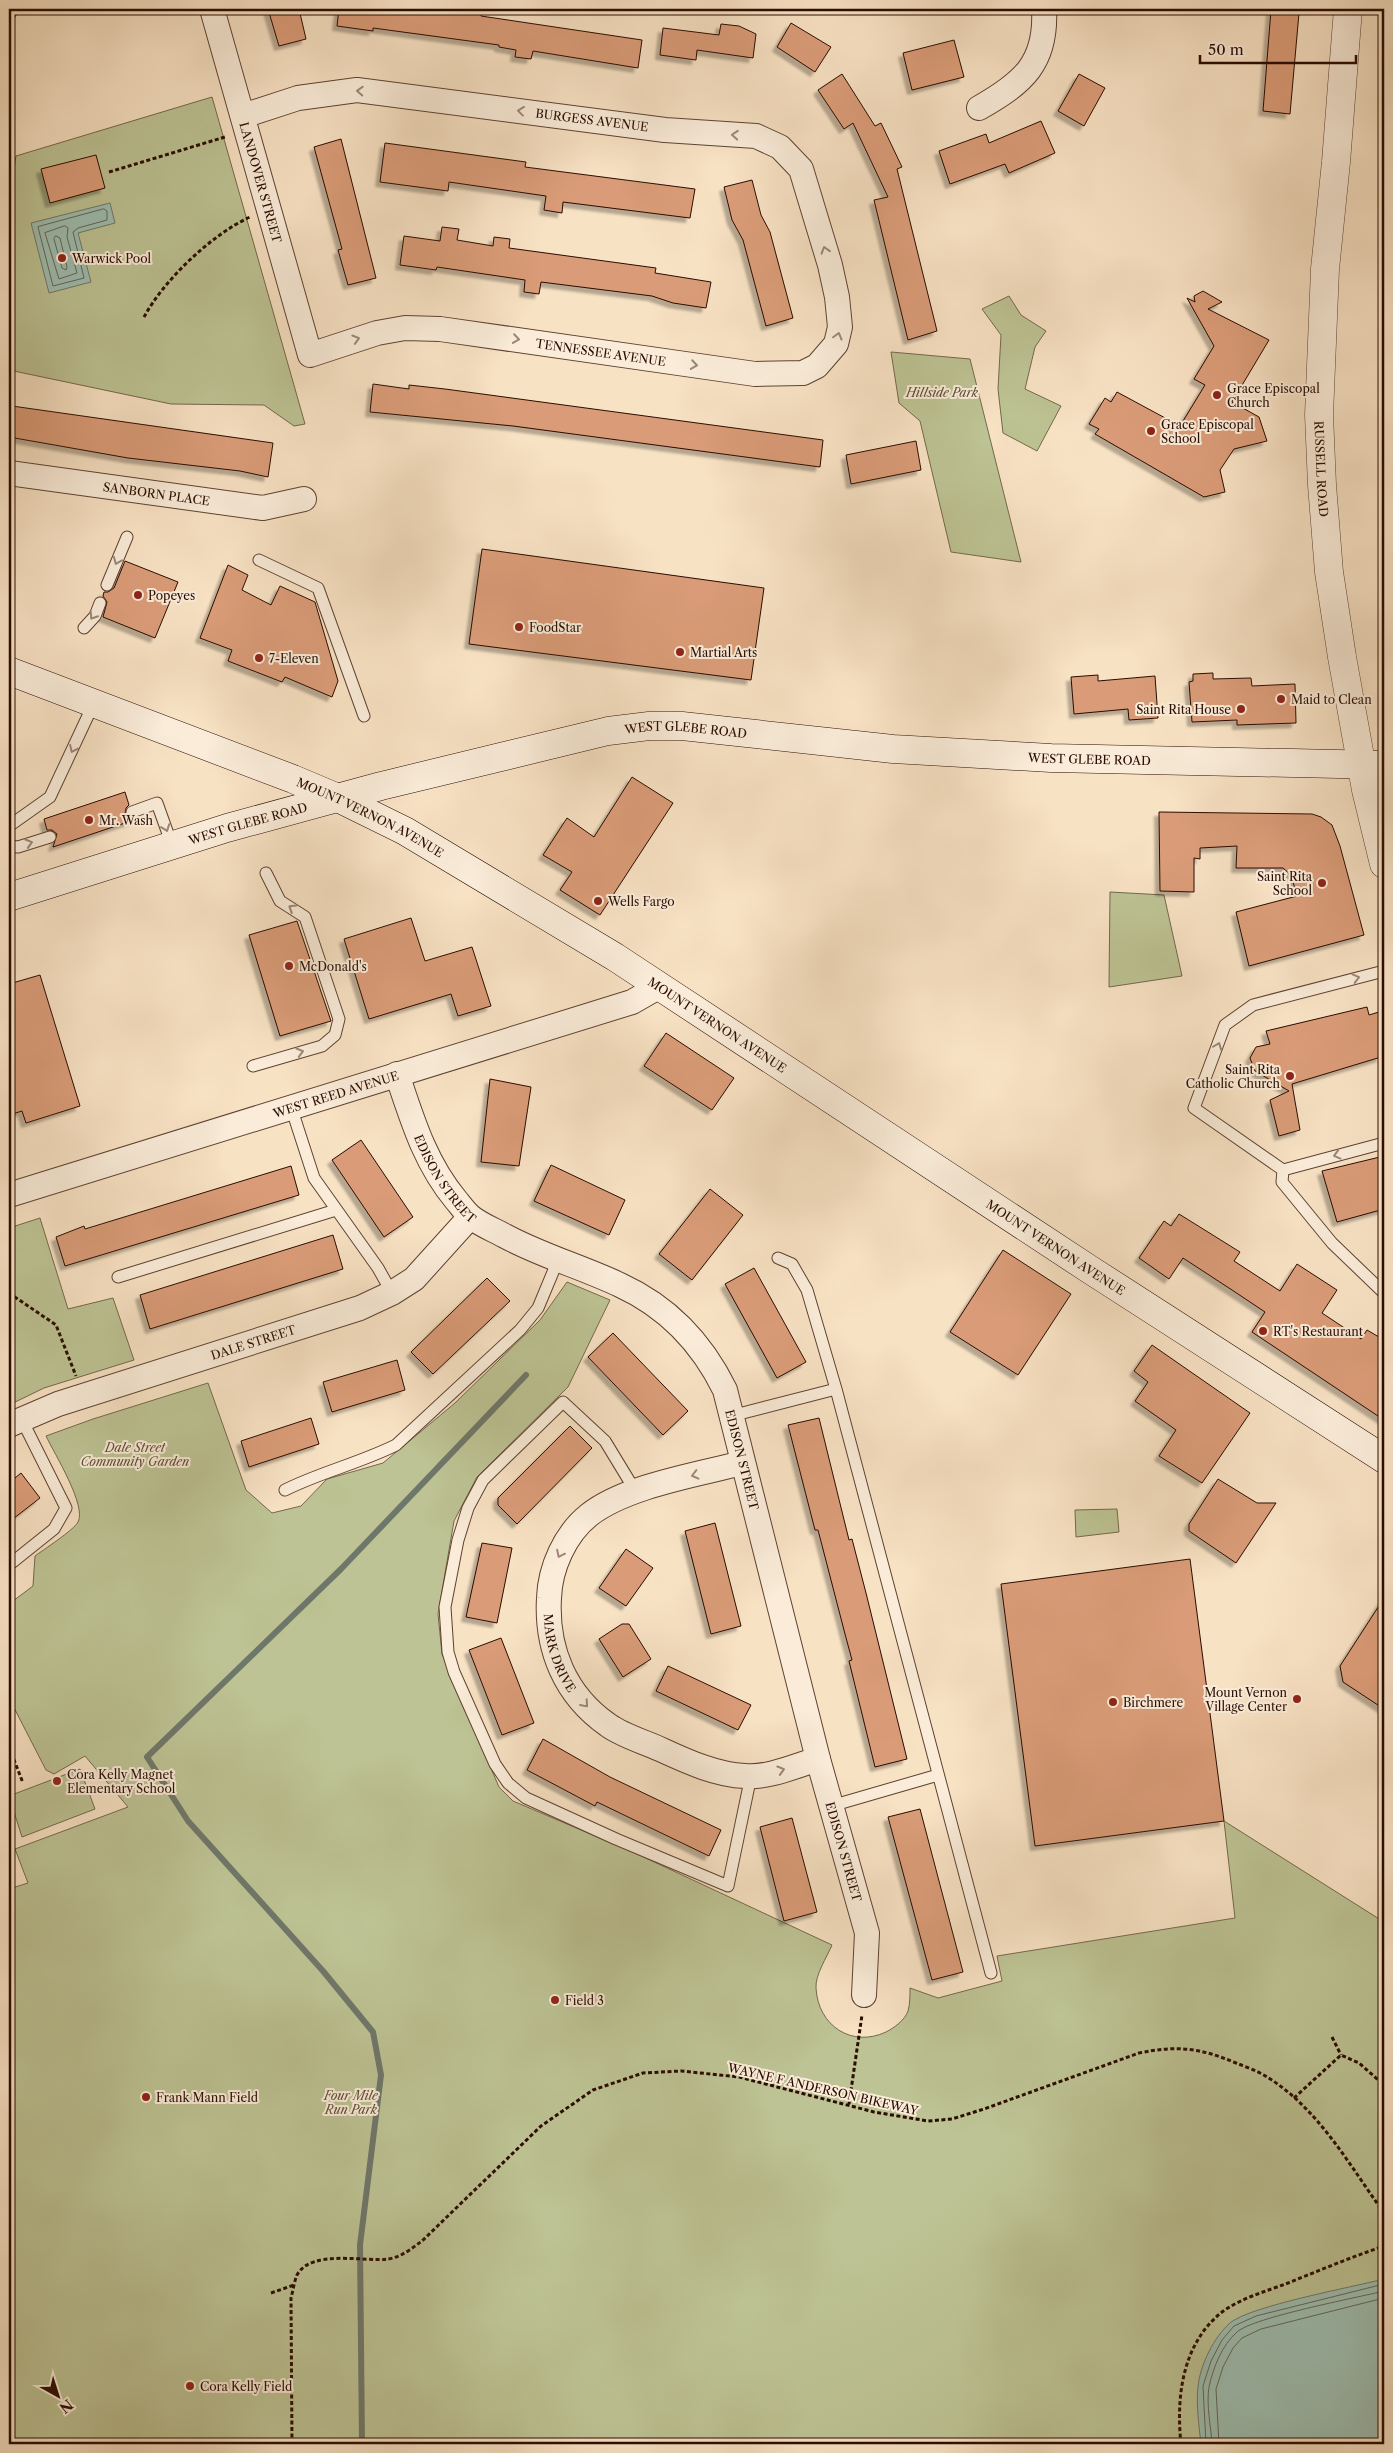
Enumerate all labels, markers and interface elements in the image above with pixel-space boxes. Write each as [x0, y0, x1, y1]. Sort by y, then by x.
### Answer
scale bar [1200, 32, 1357, 64]
text: 50 m [1208, 40, 1244, 59]
one-way arrow [355, 86, 363, 97]
one-way arrow [517, 106, 525, 117]
street label: BURGESS AVENUE [535, 106, 649, 134]
street label: LANDOVER STREET [237, 120, 285, 244]
one-way arrow [730, 129, 738, 140]
one-way arrow [821, 246, 831, 254]
place label: Warwick Pool [71, 251, 152, 266]
marker: Warwick Pool [56, 252, 68, 264]
one-way arrow [832, 332, 843, 341]
one-way arrow [513, 333, 521, 344]
one-way arrow [351, 335, 359, 345]
street label: TENNESSEE AVENUE [535, 335, 667, 369]
one-way arrow [690, 360, 699, 370]
place label: Grace Episcopal Church [1227, 381, 1320, 410]
park label: Hillside Park [905, 385, 979, 400]
marker: Grace Episcopal Church [1211, 389, 1223, 401]
place label: Grace Episcopal School [1161, 417, 1254, 446]
street label: RUSSELL ROAD [1312, 420, 1332, 518]
marker: Grace Episcopal School [1145, 425, 1157, 437]
street label: SANBORN PLACE [102, 479, 211, 508]
one-way arrow [113, 556, 124, 565]
place label: Popeyes [148, 588, 195, 603]
marker: Popeyes [132, 589, 144, 601]
one-way arrow [89, 611, 99, 620]
place label: FoodStar [529, 620, 581, 635]
marker: FoodStar [513, 621, 525, 633]
place label: Martial Arts [690, 645, 757, 660]
marker: Martial Arts [674, 646, 686, 658]
place label: 7-Eleven [269, 651, 319, 666]
marker: 7-Eleven [253, 652, 265, 664]
place label: Maid to Clean [1291, 692, 1372, 707]
marker: Maid to Clean [1275, 693, 1287, 705]
place label: Saint Rita House [1136, 702, 1231, 717]
marker: Saint Rita House [1235, 703, 1247, 715]
street label: WEST GLEBE ROAD [623, 719, 748, 741]
one-way arrow [69, 744, 79, 753]
street label: WEST GLEBE ROAD [1026, 749, 1151, 768]
street label: MOUNT VERNON AVENUE [294, 774, 447, 860]
street label: WEST GLEBE ROAD [185, 799, 309, 848]
place label: Mr. Wash [99, 813, 153, 828]
marker: Mr. Wash [83, 814, 95, 826]
one-way arrow [160, 823, 170, 832]
one-way arrow [25, 839, 33, 849]
place label: Saint Rita School [1257, 869, 1313, 898]
marker: Saint Rita School [1316, 877, 1328, 889]
place label: Wells Fargo [607, 894, 675, 909]
marker: Wells Fargo [592, 895, 604, 907]
one-way arrow [288, 905, 297, 915]
place label: McDonald's [299, 959, 367, 974]
marker: McDonald's [283, 960, 295, 972]
street label: MOUNT VERNON AVENUE [645, 973, 790, 1076]
one-way arrow [1351, 973, 1360, 984]
one-way arrow [1211, 1042, 1222, 1051]
one-way arrow [295, 1048, 304, 1058]
place label: Saint Rita Catholic Church [1186, 1062, 1281, 1091]
street label: WEST REED AVENUE [270, 1067, 400, 1121]
marker: Saint Rita Catholic Church [1284, 1070, 1296, 1082]
street label: EDISON STREET [411, 1132, 479, 1226]
one-way arrow [1333, 1149, 1342, 1160]
street label: MOUNT VERNON AVENUE [984, 1196, 1128, 1298]
street label: DALE STREET [209, 1321, 297, 1362]
place label: RT's Restaurant [1273, 1324, 1364, 1339]
marker: RT's Restaurant [1257, 1325, 1269, 1337]
street label: EDISON STREET [723, 1408, 762, 1511]
park label: Dale Street Community Garden [81, 1440, 189, 1469]
one-way arrow [690, 1469, 699, 1480]
one-way arrow [556, 1549, 566, 1558]
street label: MARK DRIVE [541, 1613, 580, 1695]
place label: Mount Vernon Village Center [1204, 1685, 1287, 1714]
marker: Mount Vernon Village Center [1291, 1693, 1303, 1705]
place label: Birchmere [1123, 1695, 1183, 1710]
marker: Birchmere [1107, 1696, 1119, 1708]
one-way arrow [579, 1699, 588, 1708]
one-way arrow [776, 1766, 785, 1776]
place label: Cora Kelly Magnet Elementary School [67, 1767, 176, 1796]
marker: Cora Kelly Magnet Elementary School [51, 1775, 63, 1787]
street label: EDISON STREET [823, 1800, 865, 1903]
place label: Field 3 [565, 1993, 604, 2008]
marker: Field 3 [549, 1994, 561, 2006]
street label: WAYNE F ANDERSON BIKEWAY [725, 2060, 920, 2118]
park label: Four Mile Run Park [323, 2088, 379, 2117]
place label: Frank Mann Field [156, 2090, 259, 2105]
marker: Frank Mann Field [140, 2091, 152, 2103]
north arrow [32, 2370, 82, 2420]
place label: Cora Kelly Field [200, 2379, 293, 2394]
marker: Cora Kelly Field [184, 2380, 196, 2392]
text: N [56, 2395, 77, 2417]

